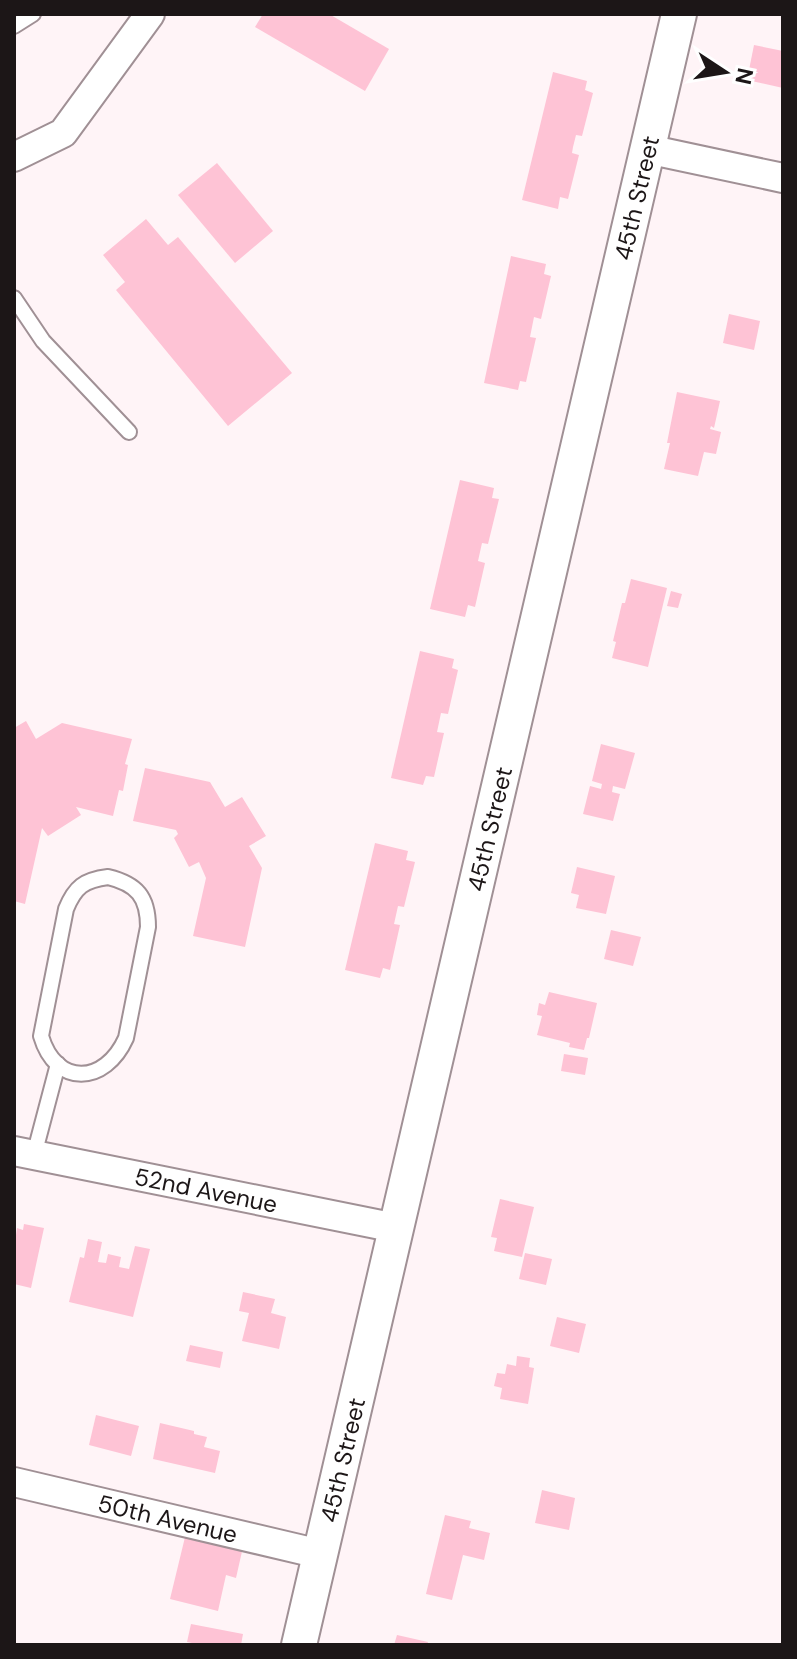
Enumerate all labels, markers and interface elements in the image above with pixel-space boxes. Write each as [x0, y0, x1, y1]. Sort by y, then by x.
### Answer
north arrow [685, 32, 765, 112]
text: N [728, 65, 760, 87]
street label: 45th Street [607, 132, 666, 263]
street label: 45th Street [460, 764, 519, 894]
street label: 52nd Avenue [132, 1160, 280, 1219]
street label: 45th Street [313, 1395, 372, 1525]
street label: 50th Avenue [95, 1487, 241, 1550]

